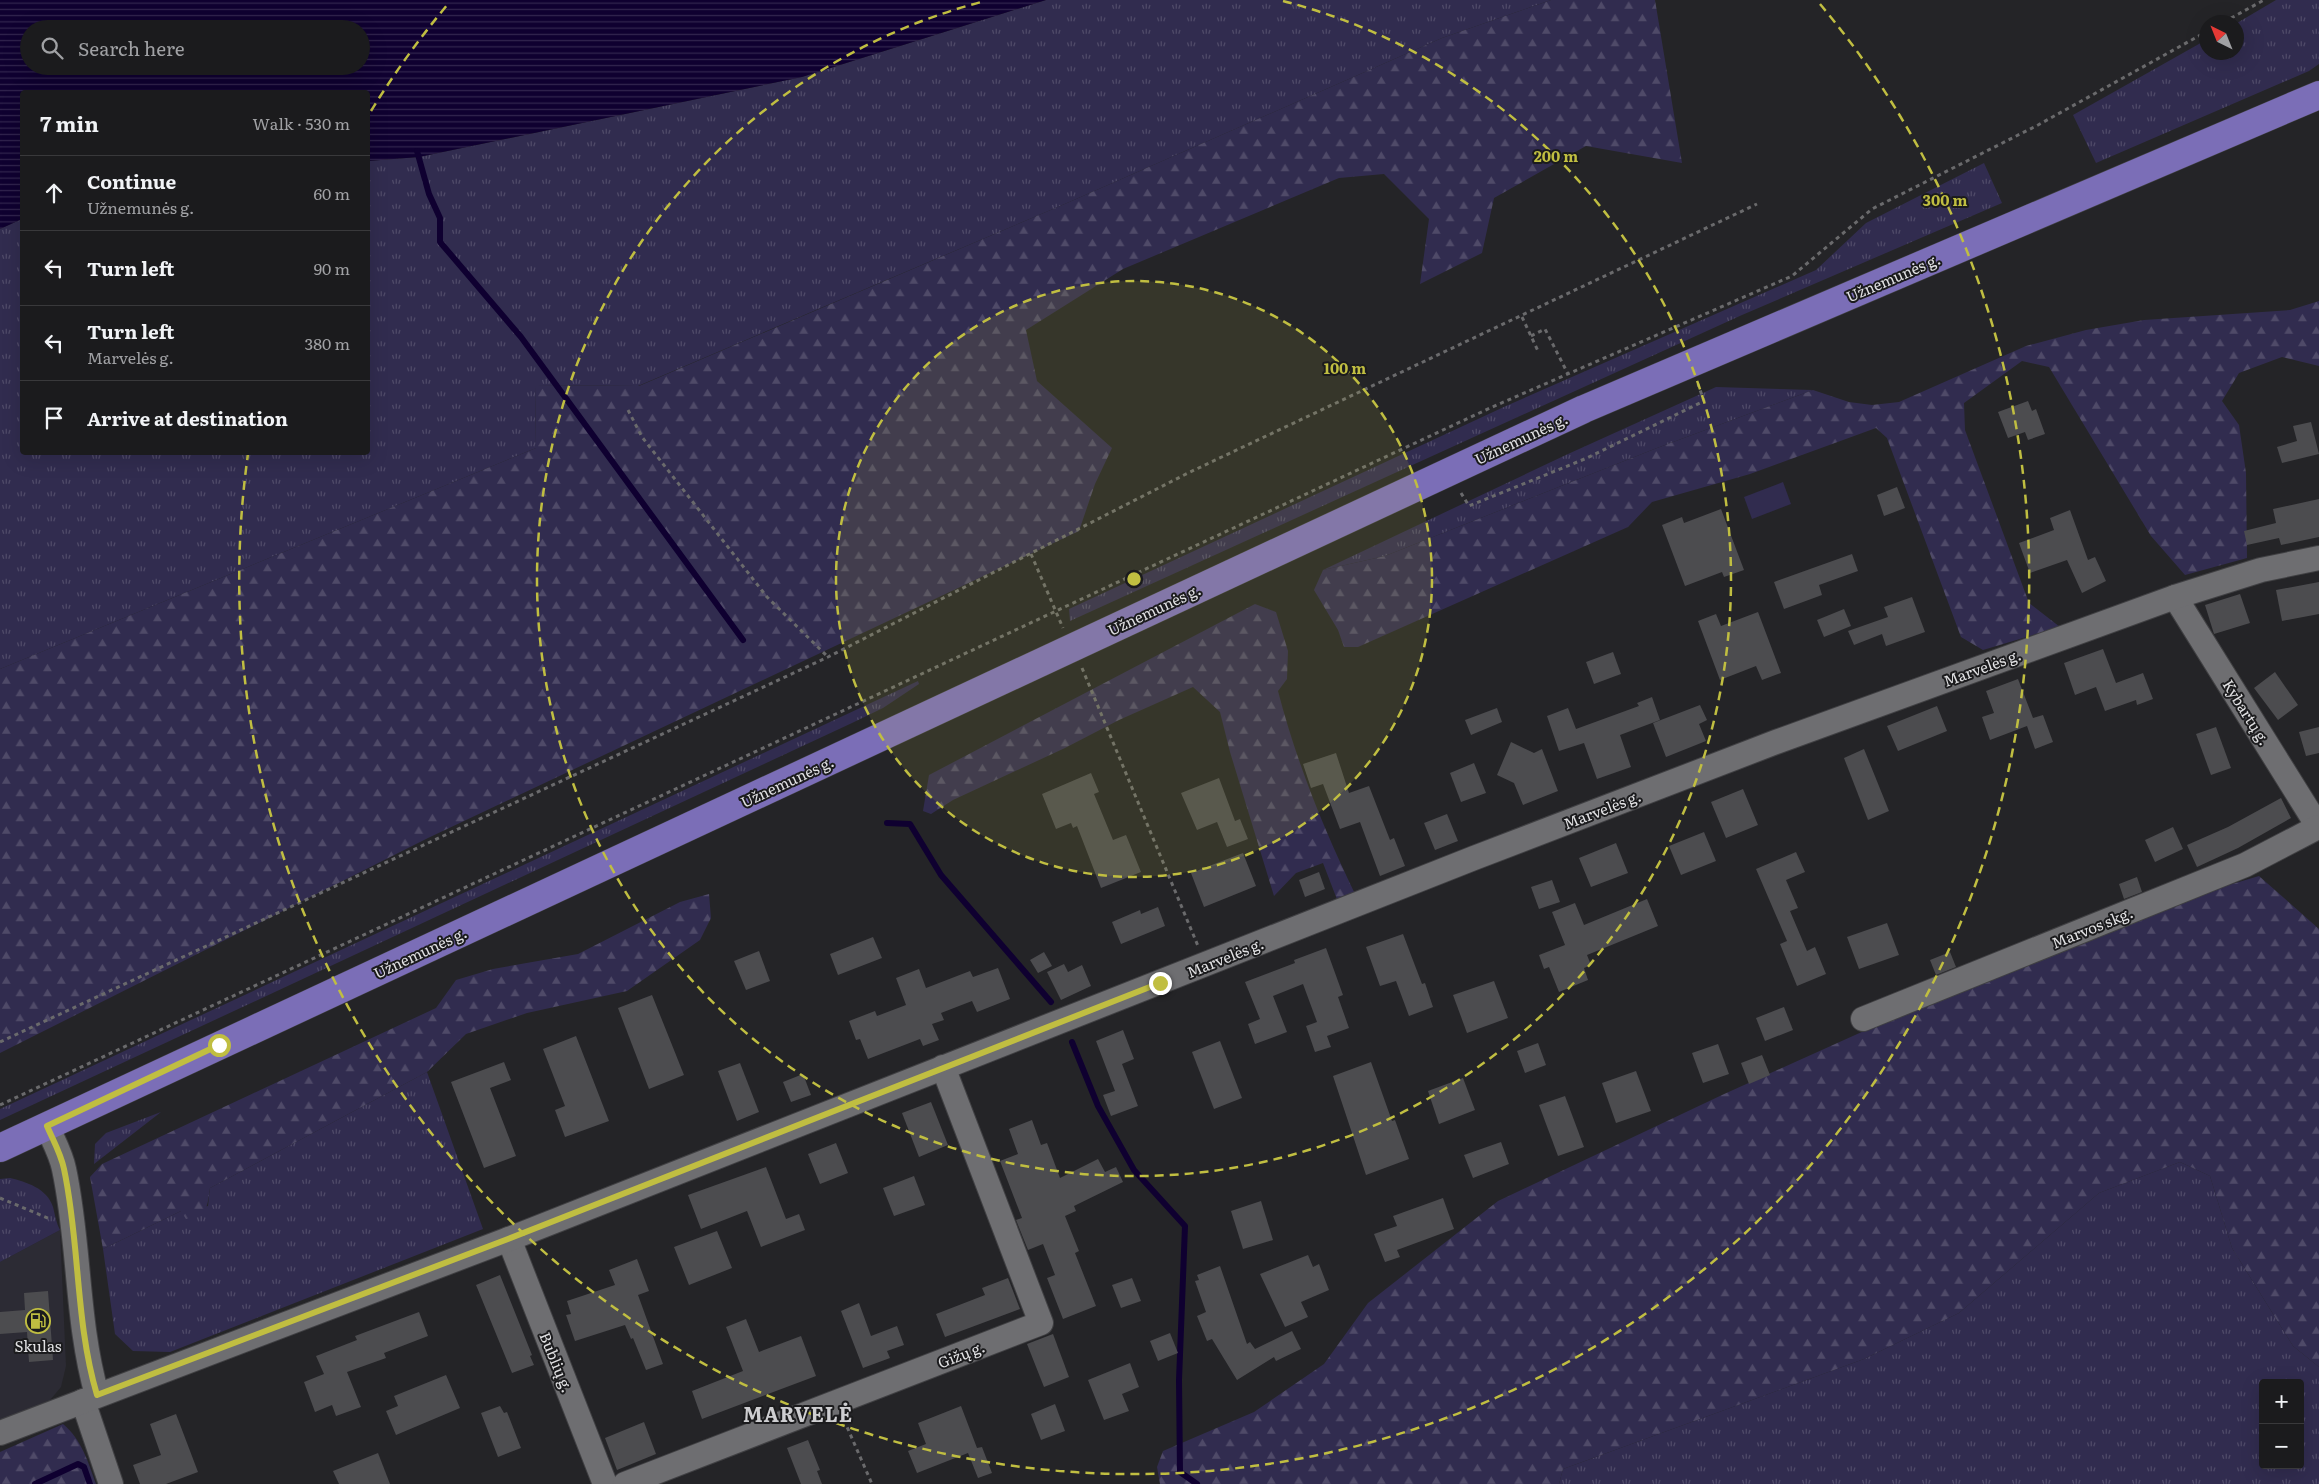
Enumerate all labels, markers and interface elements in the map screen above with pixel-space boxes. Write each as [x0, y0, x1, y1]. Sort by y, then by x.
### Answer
north arrow [2199, 15, 2244, 60]
search box [20, 20, 370, 75]
icon: search [38, 34, 66, 62]
text: Search here [78, 34, 185, 62]
text: 7 min [40, 107, 99, 138]
text: Walk · 530 m [253, 111, 350, 135]
text: 200 m [1534, 144, 1578, 167]
text: Continue [87, 167, 176, 195]
icon: ahead [40, 179, 68, 207]
text: 60 m [313, 181, 350, 205]
text: 300 m [1923, 188, 1967, 211]
text: Užnemunės g. [87, 195, 194, 219]
street label: Užnemunės g. [1842, 247, 1944, 307]
icon: left [40, 254, 68, 282]
text: Turn left [87, 254, 174, 282]
text: 90 m [314, 256, 350, 280]
text: Turn left [87, 317, 174, 345]
icon: left [40, 329, 68, 357]
text: 380 m [305, 331, 350, 355]
text: Marvelės g. [87, 345, 174, 369]
text: 100 m [1324, 356, 1366, 379]
icon: arrive [40, 404, 68, 432]
text: Arrive at destination [87, 404, 288, 432]
street label: Užnemunės g. [1471, 406, 1571, 470]
centre of rings [1125, 570, 1143, 588]
street label: Užnemunės g. [1104, 577, 1204, 641]
street label: Marvelės g. [1940, 642, 2024, 692]
street label: Kybartų g. [2218, 675, 2276, 749]
street label: Užnemunės g. [737, 749, 837, 813]
street label: Marvelės g. [1560, 784, 1644, 834]
street label: Marvos skg. [2048, 900, 2136, 954]
street label: Užnemunės g. [370, 920, 470, 984]
street label: Marvelės g. [1183, 931, 1267, 983]
route end [1149, 972, 1172, 995]
route start [208, 1034, 231, 1057]
fuel station icon: Skulas [25, 1308, 51, 1334]
street label: Bublių g. [534, 1328, 580, 1396]
place label: Skulas [14, 1334, 62, 1357]
street label: Gižų g. [934, 1334, 988, 1374]
map controls [2259, 1379, 2304, 1469]
button: + [2259, 1379, 2304, 1424]
district label: MARVELĖ [743, 1398, 853, 1428]
button: − [2259, 1424, 2304, 1469]

